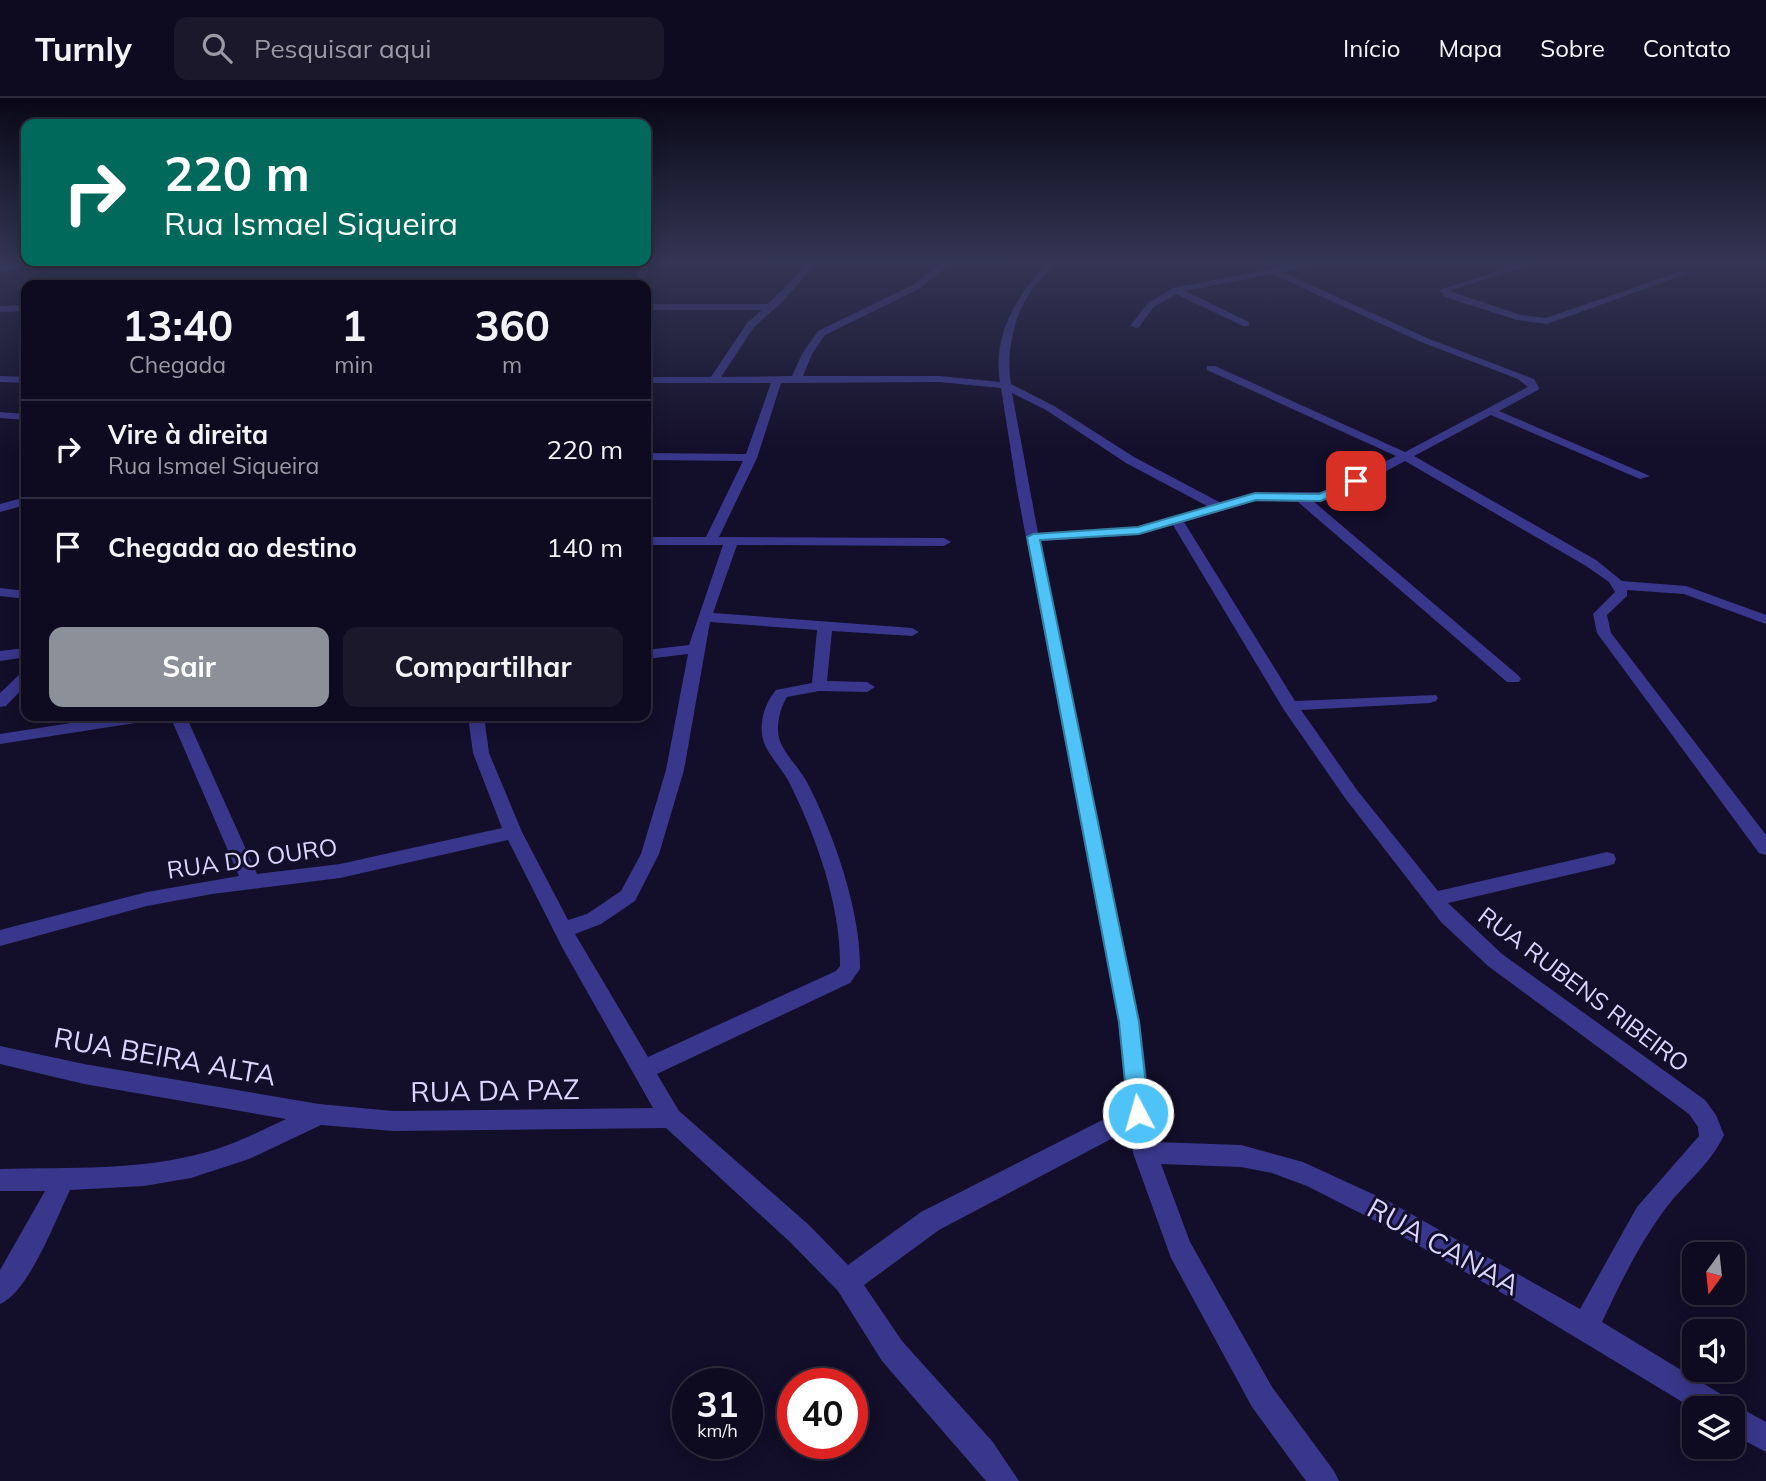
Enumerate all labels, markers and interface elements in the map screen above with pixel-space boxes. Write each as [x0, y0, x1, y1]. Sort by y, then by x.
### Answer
search box [174, 17, 664, 80]
text: Turnly [35, 28, 132, 69]
icon: search [198, 29, 236, 67]
text: Pesquisar aqui [254, 32, 431, 65]
text: Início [1343, 33, 1400, 63]
text: Mapa [1438, 33, 1502, 63]
text: Sobre [1540, 33, 1605, 63]
text: Contato [1643, 33, 1731, 63]
text: 220 m [164, 142, 310, 203]
icon: right [49, 147, 140, 238]
text: Rua Ismael Siqueira [164, 203, 458, 243]
text: 13:40 [122, 299, 233, 352]
text: 1 [341, 299, 366, 352]
text: 360 [474, 299, 550, 352]
text: Chegada [129, 350, 226, 379]
text: min [334, 350, 373, 379]
text: m [502, 350, 522, 379]
text: Vire à direita [108, 418, 268, 451]
icon: right [49, 430, 87, 468]
text: 220 m [547, 433, 623, 466]
text: Rua Ismael Siqueira [108, 451, 319, 480]
pin [1326, 451, 1386, 511]
icon: arrive [1337, 462, 1375, 500]
icon: arrive [49, 528, 87, 566]
text: Chegada ao destino [108, 531, 357, 564]
text: 140 m [547, 531, 623, 564]
button: Sair [49, 627, 329, 707]
button: Compartilhar [343, 627, 623, 707]
street label: RUA DO OURO [165, 831, 339, 885]
street label: RUA RUBENS RIBEIRO [1473, 900, 1695, 1078]
street label: RUA BEIRA ALTA [51, 1019, 279, 1093]
street label: RUA DA PAZ [410, 1071, 580, 1109]
position arrow [1101, 1076, 1175, 1150]
street label: RUA CANAA [1362, 1190, 1527, 1302]
north arrow [1682, 1242, 1745, 1306]
map controls [1682, 1242, 1745, 1459]
button: sound [1682, 1319, 1745, 1382]
speed limit sign: 40 [777, 1368, 868, 1459]
text: 31 [696, 1382, 739, 1426]
button: layers [1682, 1396, 1745, 1459]
text: km/h [697, 1419, 738, 1442]

